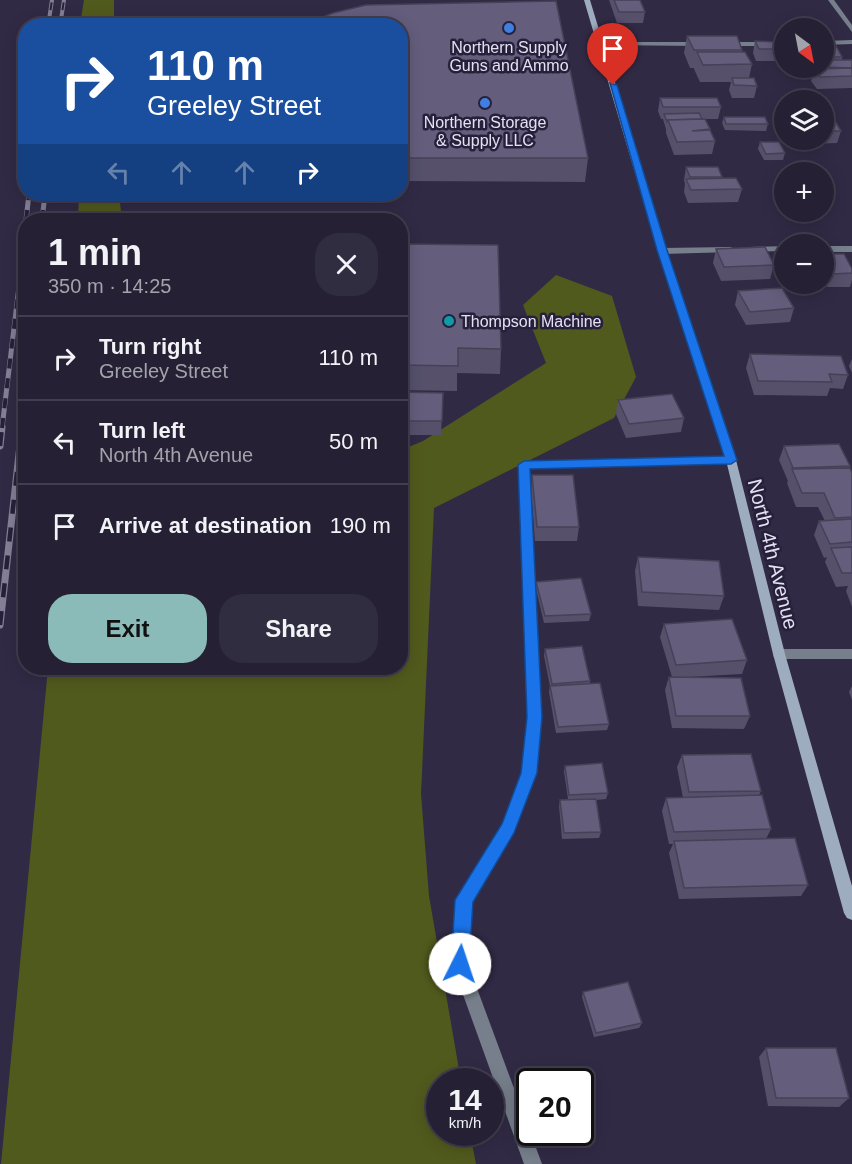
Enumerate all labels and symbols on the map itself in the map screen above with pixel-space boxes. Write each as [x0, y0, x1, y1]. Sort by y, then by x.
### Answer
north arrow [774, 18, 834, 78]
marker: Northern Supply Guns and Ammo [502, 21, 516, 35]
pin [587, 23, 638, 85]
place label: Northern Supply Guns and Ammo [449, 39, 569, 74]
marker: Northern Storage & Supply LLC [478, 96, 492, 110]
place label: Northern Storage & Supply LLC [424, 114, 546, 149]
place label: Thompson Machine [461, 313, 602, 330]
marker: Thompson Machine [442, 314, 456, 328]
street label: North 4th Avenue [744, 477, 802, 631]
position arrow [428, 932, 492, 996]
speed limit sign: 20 [516, 1068, 594, 1146]

